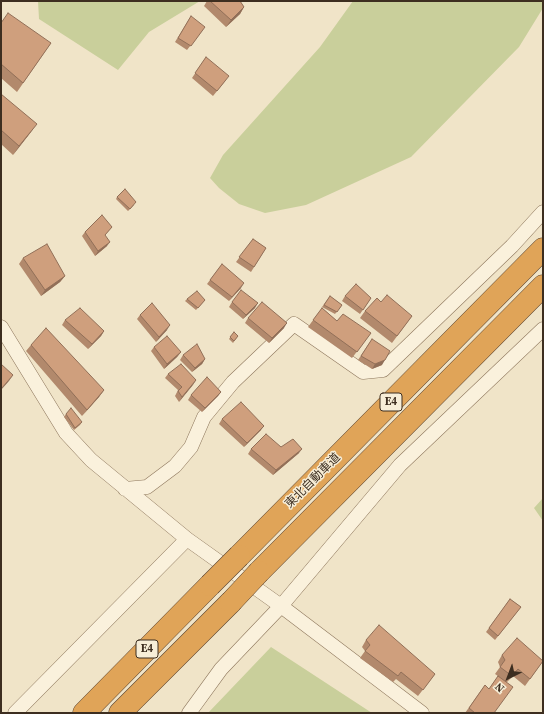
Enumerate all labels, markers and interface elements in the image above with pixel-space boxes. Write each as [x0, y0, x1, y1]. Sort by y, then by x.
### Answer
road number: E4 [380, 393, 402, 411]
street label: 東北自動車道 [282, 450, 344, 512]
road number: E4 [136, 640, 158, 658]
north arrow [488, 658, 528, 698]
text: N [492, 679, 508, 696]

